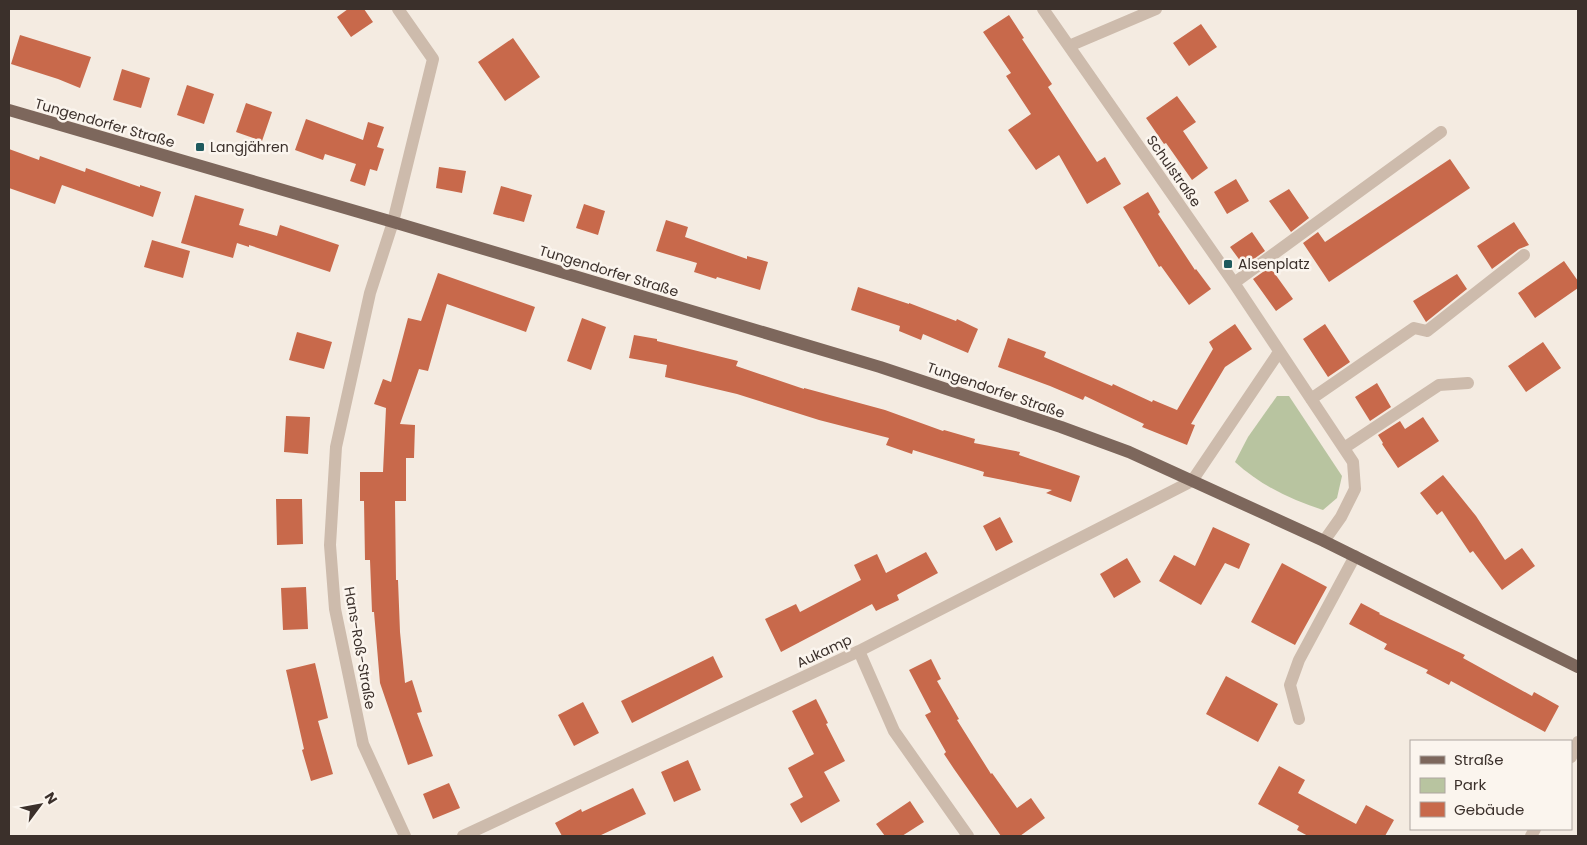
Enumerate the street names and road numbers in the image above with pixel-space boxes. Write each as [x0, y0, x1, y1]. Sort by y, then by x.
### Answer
street label: Tungendorfer Straße [33, 93, 178, 153]
street label: Schulstraße [1142, 131, 1206, 211]
street label: Tungendorfer Straße [537, 240, 681, 302]
street label: Tungendorfer Straße [924, 357, 1068, 423]
street label: Hans-Roß-Straße [339, 585, 381, 711]
street label: Aukamp [793, 629, 855, 673]

